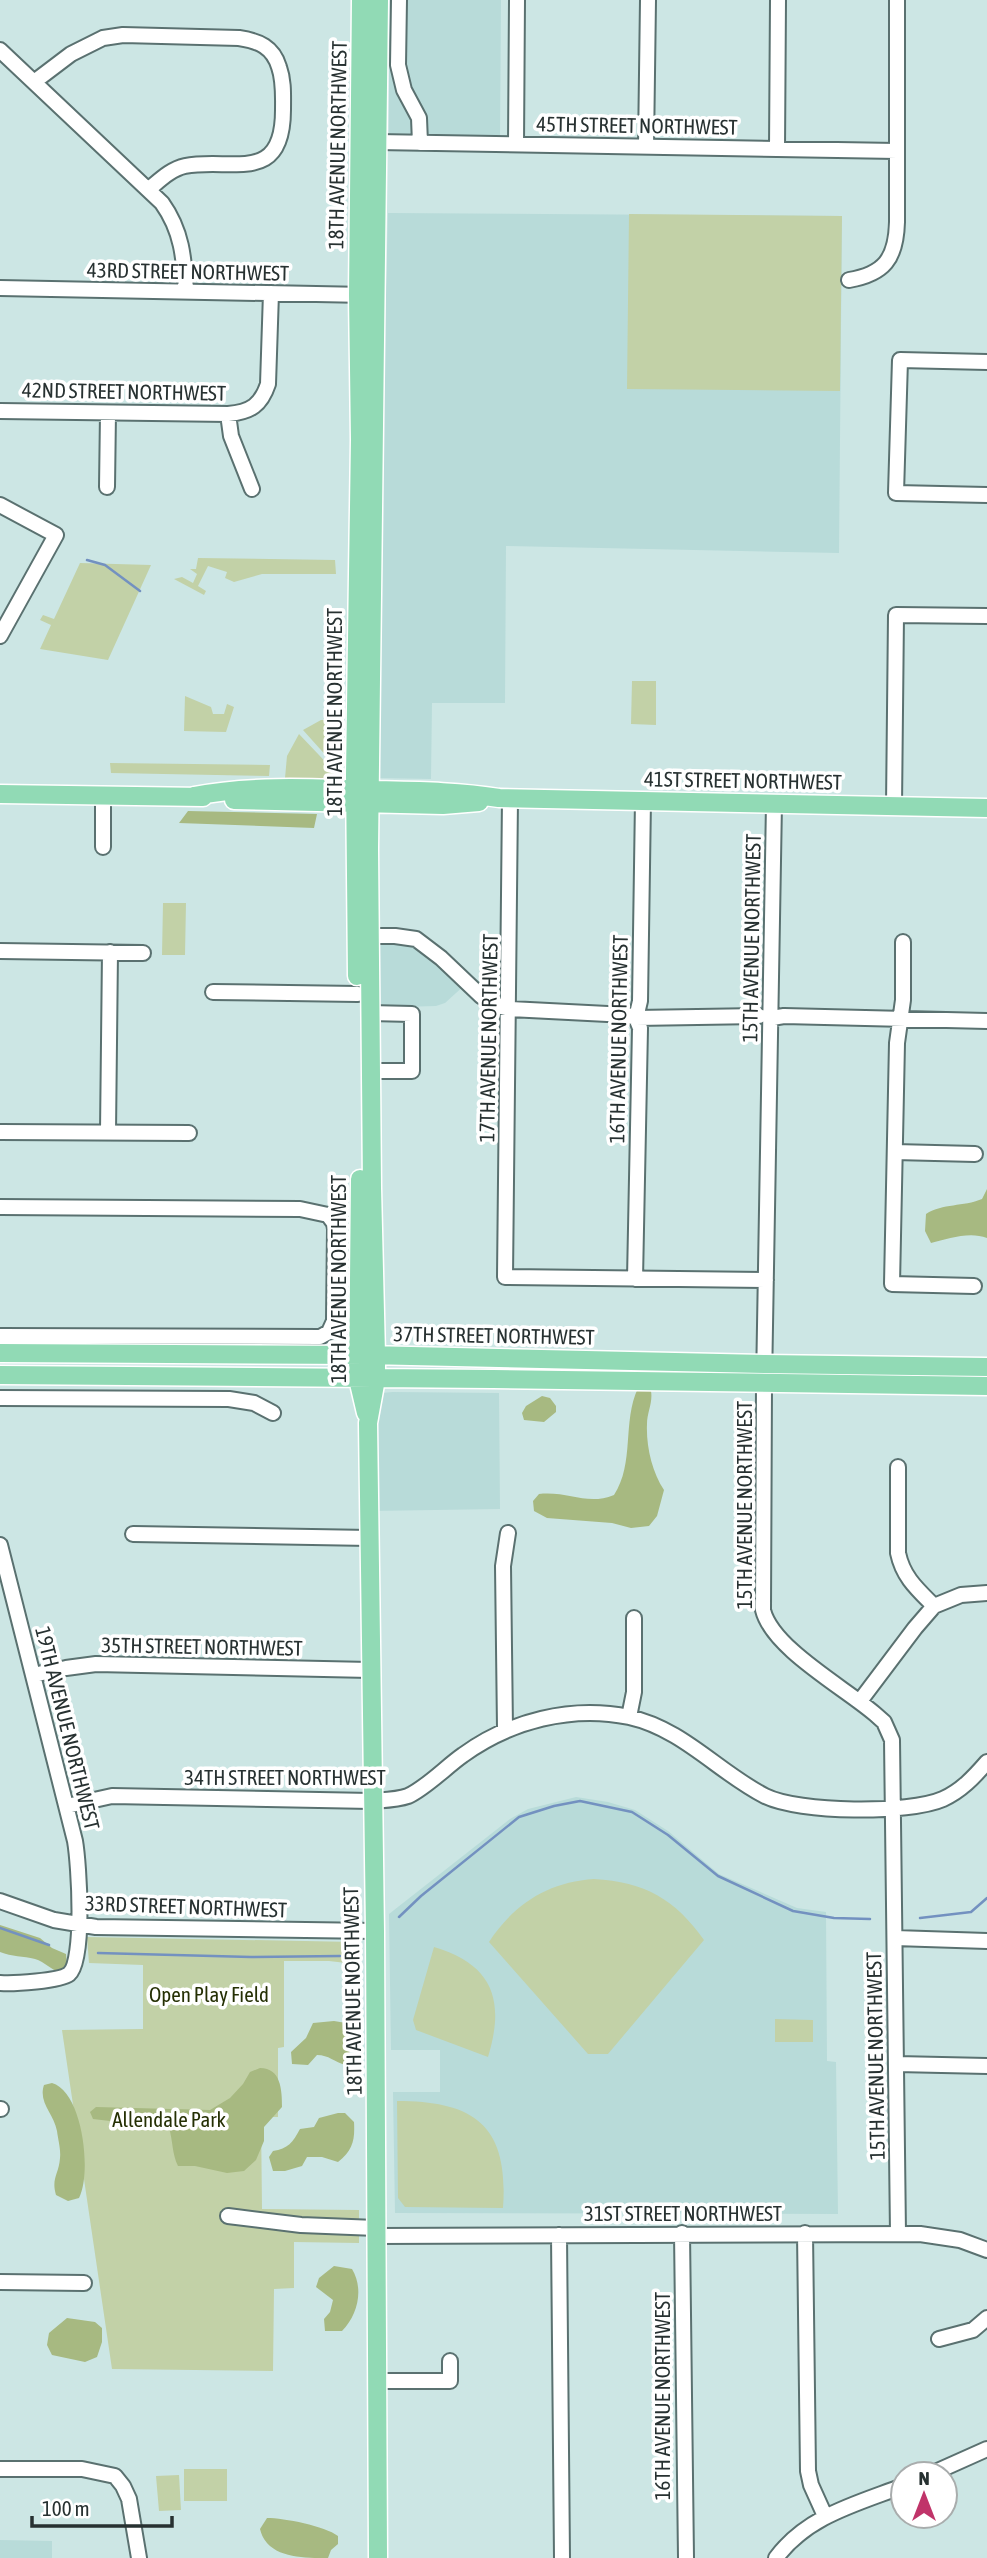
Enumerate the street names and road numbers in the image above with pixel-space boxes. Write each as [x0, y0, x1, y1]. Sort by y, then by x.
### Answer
street label: 18TH AVENUE NORTHWEST [323, 41, 351, 249]
street label: 45TH STREET NORTHWEST [536, 111, 738, 139]
street label: 43RD STREET NORTHWEST [87, 257, 289, 285]
street label: 42ND STREET NORTHWEST [22, 377, 226, 405]
street label: 18TH AVENUE NORTHWEST [322, 608, 346, 816]
street label: 41ST STREET NORTHWEST [644, 766, 842, 794]
street label: 15TH AVENUE NORTHWEST [737, 834, 765, 1042]
street label: 17TH AVENUE NORTHWEST [474, 934, 502, 1142]
street label: 16TH AVENUE NORTHWEST [604, 935, 632, 1143]
street label: 18TH AVENUE NORTHWEST [326, 1175, 350, 1383]
street label: 37TH STREET NORTHWEST [393, 1321, 595, 1349]
street label: 15TH AVENUE NORTHWEST [732, 1401, 756, 1609]
street label: 19TH AVENUE NORTHWEST [31, 1624, 105, 1832]
street label: 35TH STREET NORTHWEST [101, 1632, 303, 1660]
street label: 34TH STREET NORTHWEST [184, 1765, 386, 1789]
street label: 18TH AVENUE NORTHWEST [338, 1887, 366, 2095]
street label: 33RD STREET NORTHWEST [85, 1890, 287, 1922]
street label: 15TH AVENUE NORTHWEST [861, 1952, 889, 2160]
street label: 31ST STREET NORTHWEST [584, 2201, 782, 2225]
street label: 16TH AVENUE NORTHWEST [650, 2292, 674, 2500]

